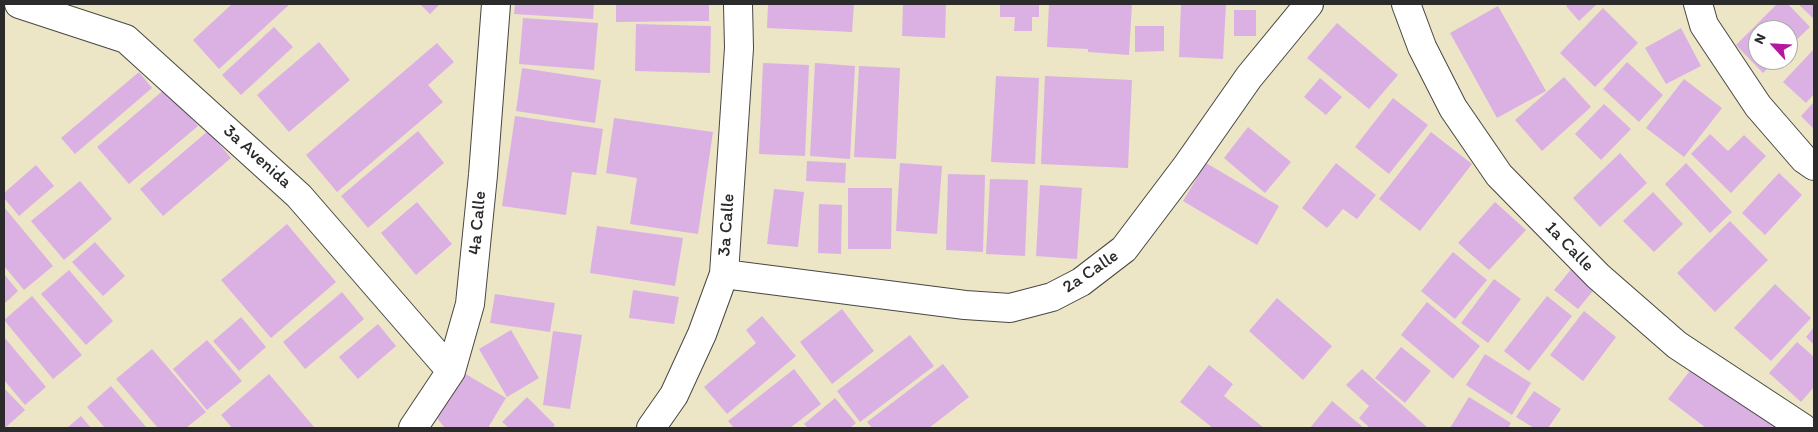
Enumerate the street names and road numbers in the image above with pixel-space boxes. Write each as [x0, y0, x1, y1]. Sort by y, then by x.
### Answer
street label: 3a Avenida [218, 121, 296, 193]
street label: 4a Calle [464, 190, 492, 256]
street label: 3a Calle [714, 193, 740, 257]
street label: 1a Calle [1540, 217, 1598, 277]
street label: 2a Calle [1059, 246, 1123, 298]

